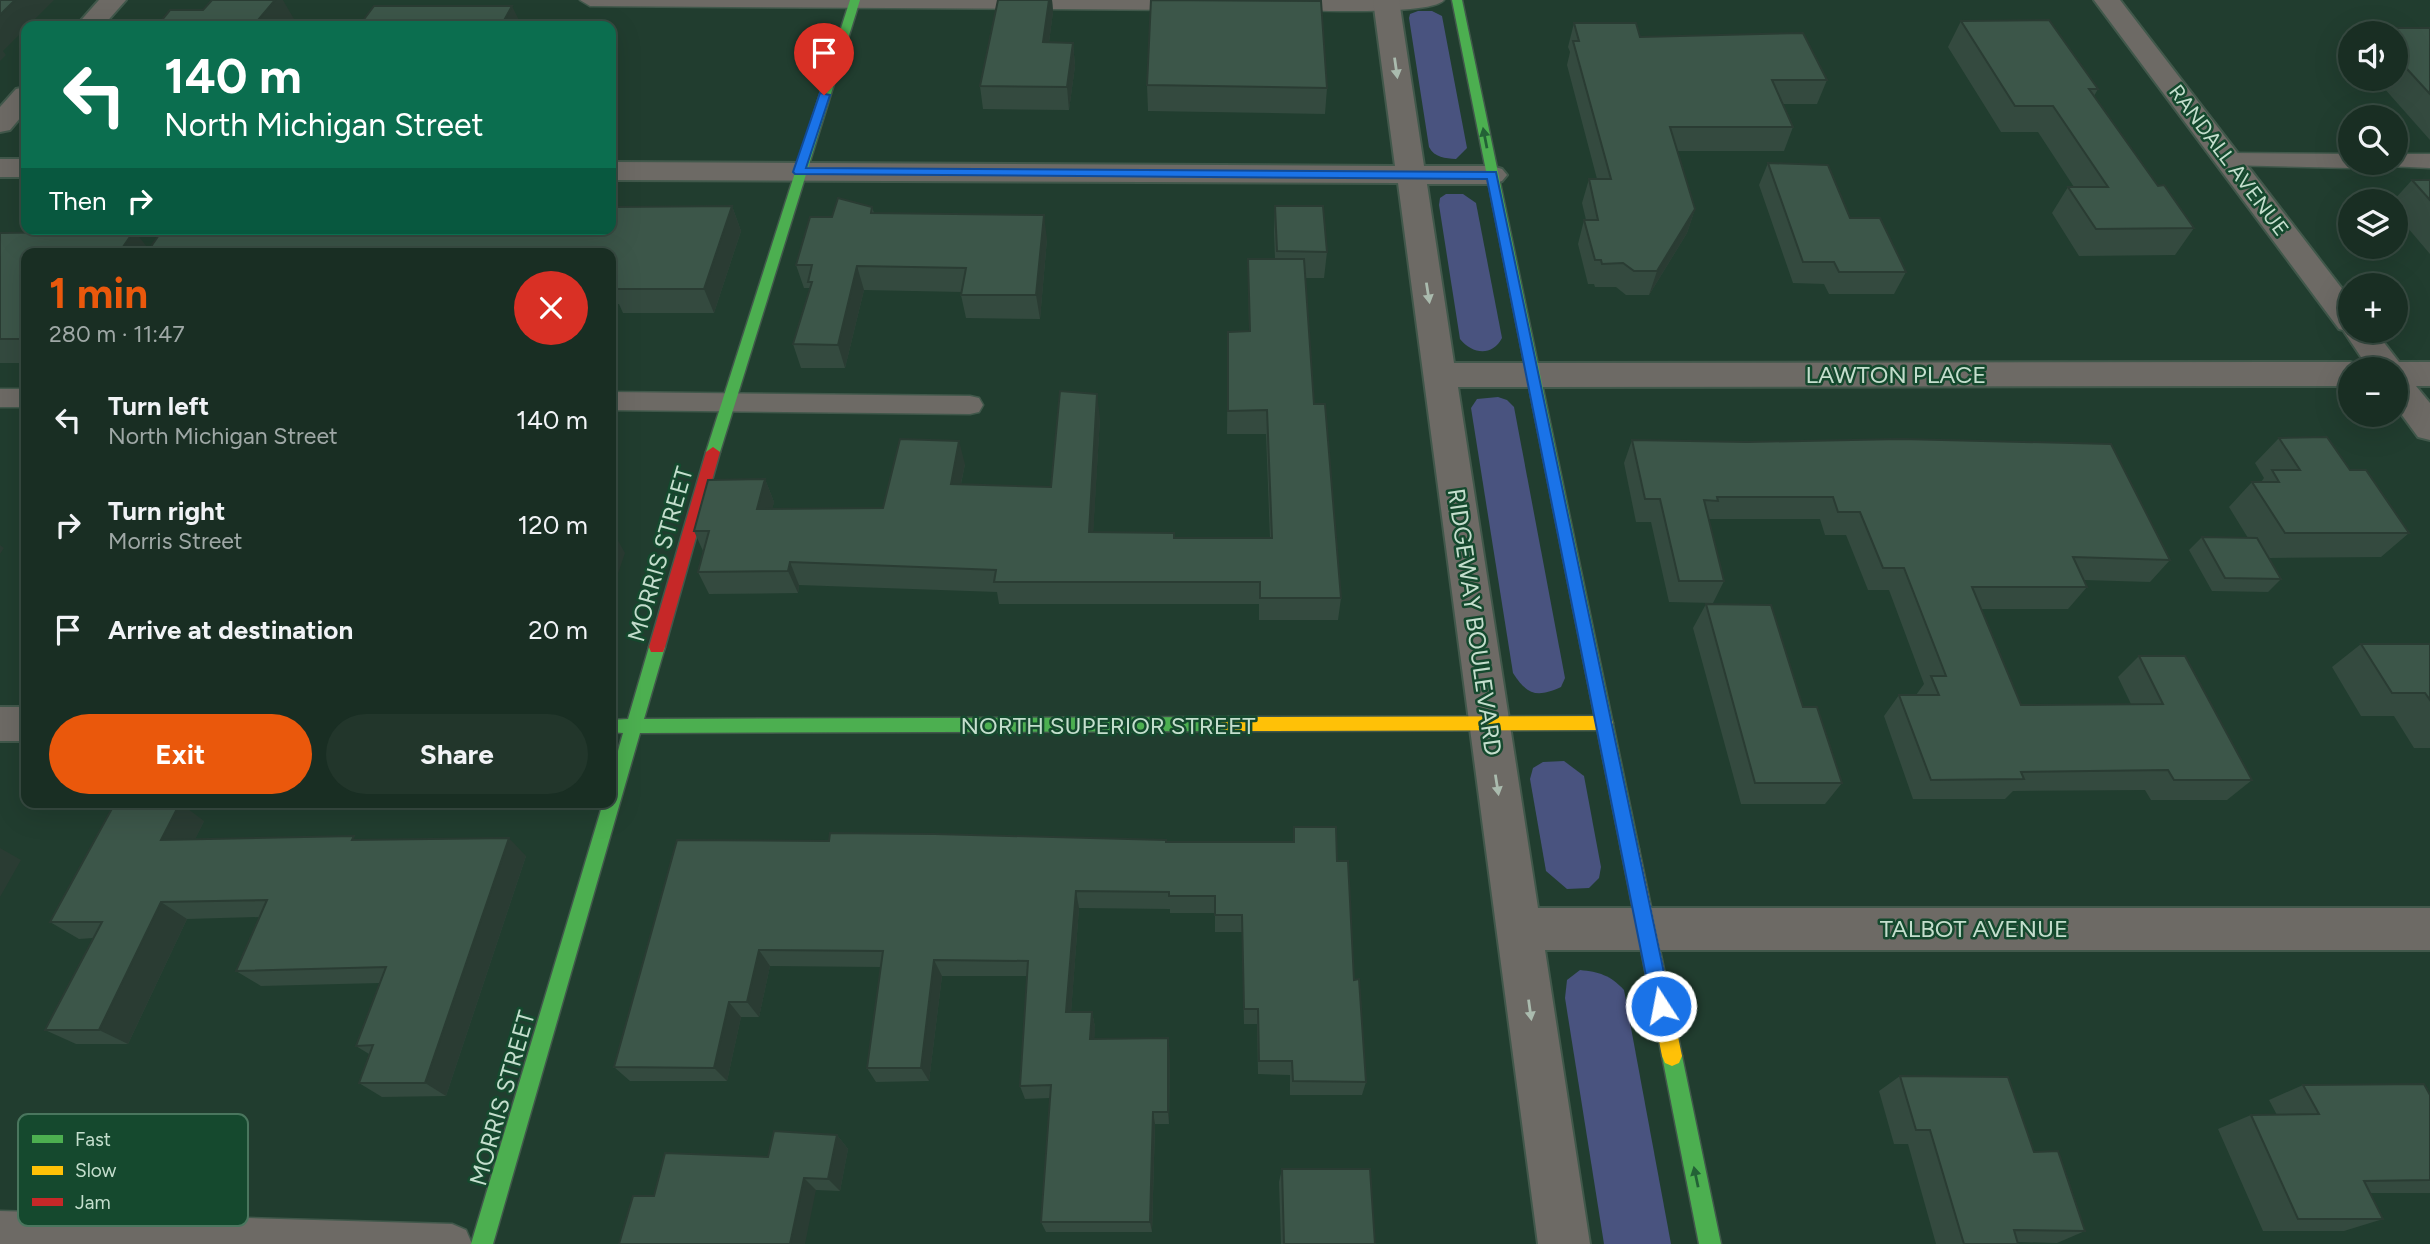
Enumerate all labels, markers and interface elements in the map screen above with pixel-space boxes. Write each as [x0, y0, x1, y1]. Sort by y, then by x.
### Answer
map controls [2338, 21, 2408, 427]
button: sound [2338, 21, 2408, 91]
pin [794, 23, 854, 95]
icon: arrive [805, 34, 843, 72]
text: 140 m [164, 46, 302, 105]
icon: left [49, 49, 140, 140]
one-way arrow [1390, 57, 1401, 79]
street label: RANDALL AVENUE [2164, 79, 2294, 241]
button: search [2338, 105, 2408, 175]
text: North Michigan Street [164, 106, 484, 144]
one-way arrow [1479, 127, 1490, 149]
icon: right [121, 182, 159, 220]
text: Then [49, 185, 107, 217]
button: layers [2338, 189, 2408, 259]
text: 1 min [49, 268, 148, 319]
button: close [514, 271, 588, 345]
button: + [2338, 273, 2408, 343]
one-way arrow [1423, 282, 1434, 304]
text: 280 m · 11:47 [49, 320, 185, 348]
button: − [2338, 357, 2408, 427]
street label: LAWTON PLACE [1806, 360, 1986, 389]
text: Turn left [108, 390, 209, 422]
icon: left [49, 401, 87, 439]
text: 140 m [516, 404, 588, 436]
text: North Michigan Street [108, 422, 338, 450]
street label: MORRIS STREET [621, 463, 699, 645]
street label: RIDGEWAY BOULEVARD [1442, 487, 1508, 757]
text: Turn right [108, 495, 225, 527]
icon: right [49, 506, 87, 544]
text: 120 m [518, 509, 588, 541]
text: Morris Street [108, 527, 242, 555]
icon: arrive [49, 611, 87, 649]
text: Arrive at destination [108, 614, 353, 646]
text: 20 m [528, 614, 588, 646]
street label: NORTH SUPERIOR STREET [961, 711, 1255, 740]
button: Exit [49, 714, 312, 794]
button: Share [326, 714, 588, 794]
one-way arrow [1492, 774, 1503, 796]
street label: TALBOT AVENUE [1880, 914, 2068, 943]
position arrow [1624, 969, 1698, 1043]
one-way arrow [1525, 999, 1536, 1021]
street label: MORRIS STREET [463, 1007, 541, 1189]
legend [18, 1114, 248, 1226]
text: Fast [75, 1128, 111, 1151]
text: Slow [75, 1159, 117, 1182]
one-way arrow [1691, 1166, 1702, 1188]
text: Jam [75, 1191, 111, 1214]

